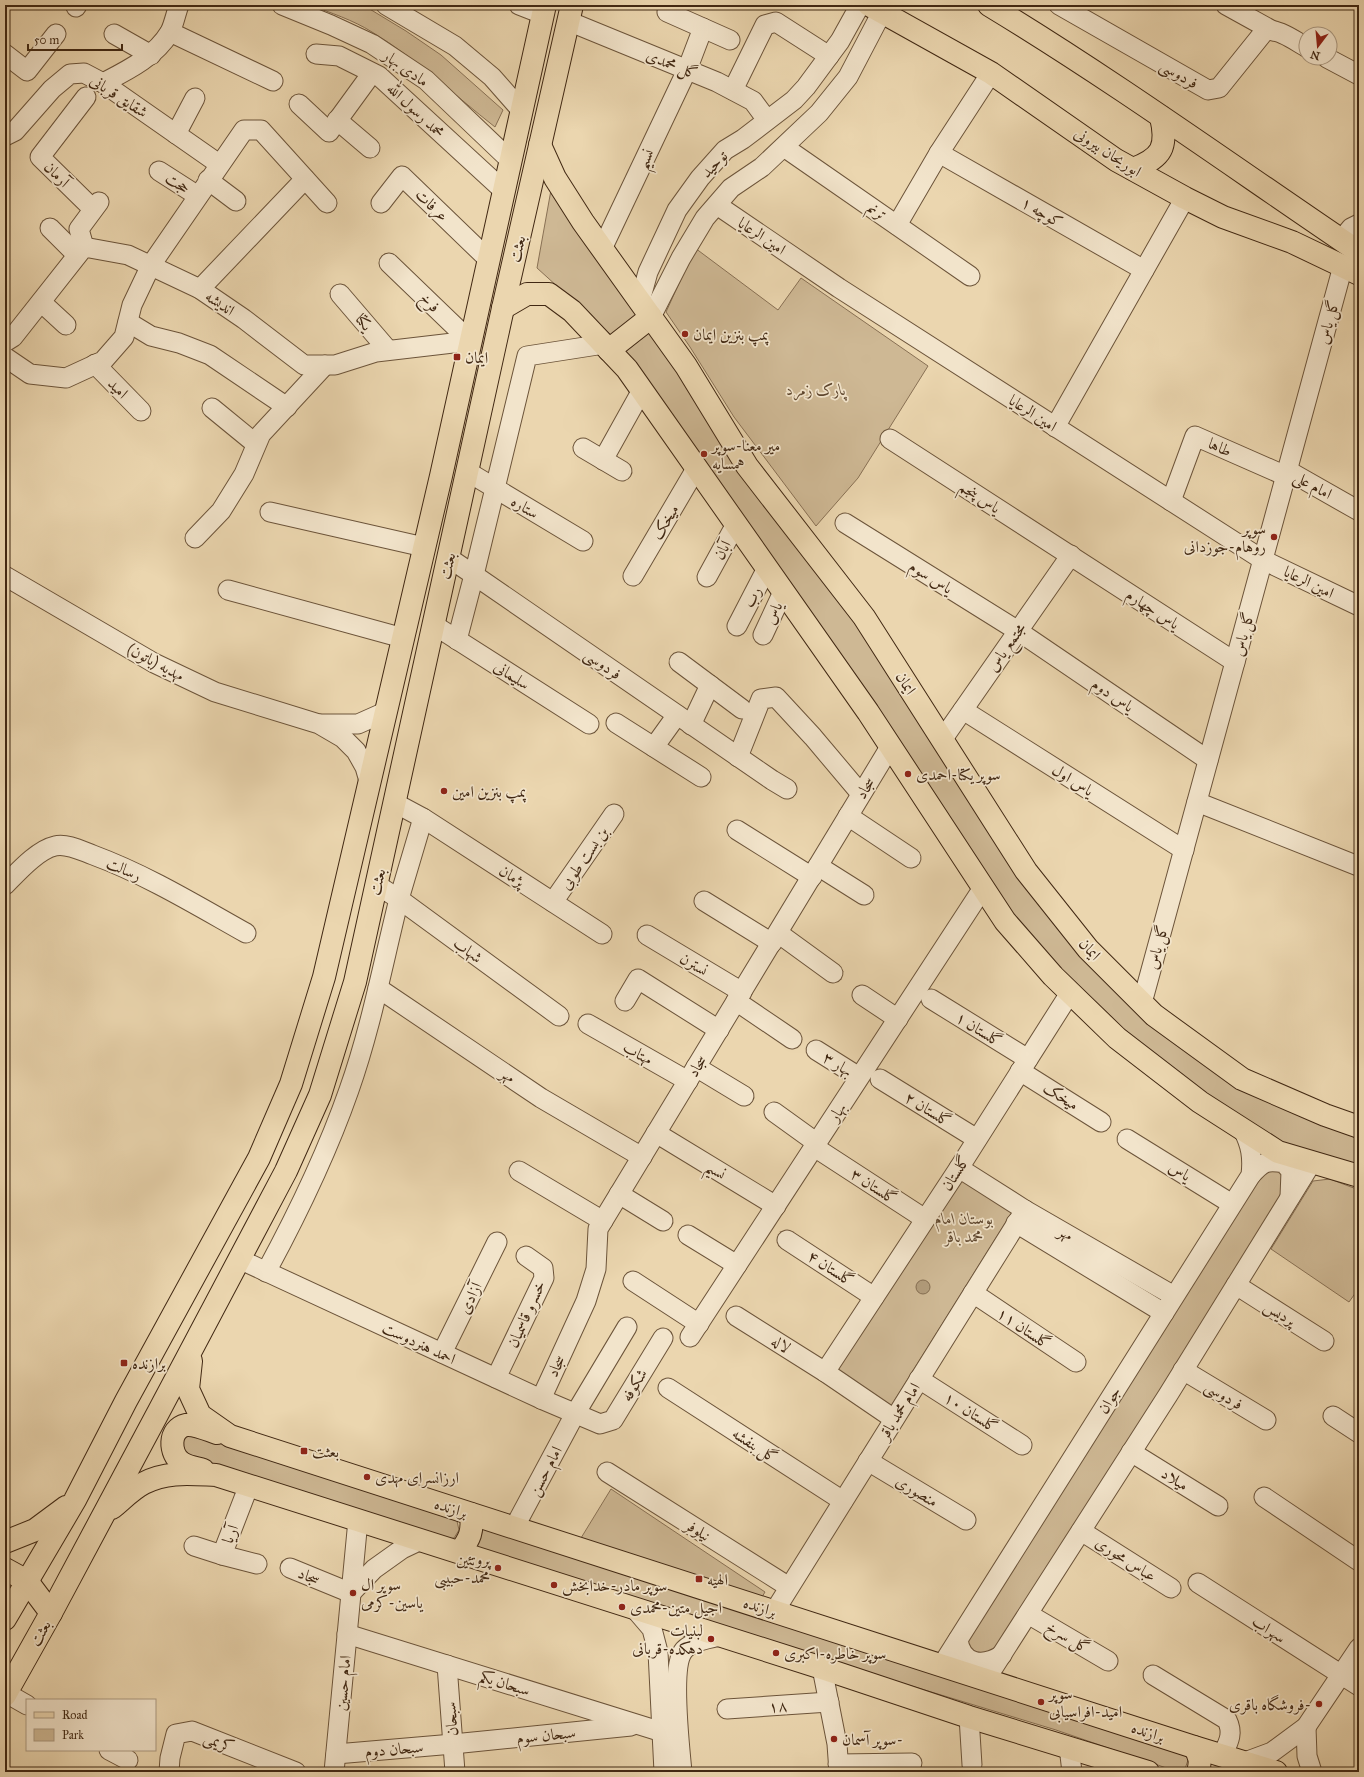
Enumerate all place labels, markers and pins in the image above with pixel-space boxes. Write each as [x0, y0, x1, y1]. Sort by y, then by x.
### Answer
place label: پمپ بنزین ایمان [693, 325, 770, 347]
marker: پمپ بنزین ایمان [680, 329, 690, 339]
place label: ایمان [465, 348, 488, 367]
marker: ایمان [452, 352, 462, 362]
place label: میر معنا-سوپر همسایه [710, 436, 780, 474]
marker: میر معنا-سوپر همسایه [699, 449, 709, 459]
place label: سوپر روهام-جوزدانی [1184, 519, 1266, 561]
marker: سوپر روهام-جوزدانی [1269, 532, 1279, 542]
place label: سوپر یکتا-احمدی [916, 765, 1001, 785]
marker: سوپر یکتا-احمدی [903, 769, 913, 779]
place label: پمپ بنزین امین [452, 782, 527, 804]
marker: پمپ بنزین امین [439, 786, 449, 796]
place label: برازنده [132, 1354, 166, 1373]
marker: برازنده [119, 1358, 129, 1368]
place label: بعثت [312, 1442, 339, 1461]
marker: بعثت [299, 1446, 309, 1456]
place label: ارزانسرای مهدی [375, 1468, 459, 1488]
marker: ارزانسرای مهدی [362, 1472, 372, 1482]
place label: پروتئین محمد-حبیبی [434, 1550, 492, 1591]
marker: پروتئین محمد-حبیبی [493, 1563, 503, 1573]
place label: الهیه [707, 1570, 728, 1589]
marker: الهیه [694, 1574, 704, 1584]
place label: سوپر ال یاسین-کرمی [361, 1575, 424, 1613]
place label: سوپر مادر-خدابخش [562, 1576, 667, 1596]
marker: سوپر مادر-خدابخش [549, 1580, 559, 1590]
marker: سوپر ال یاسین-کرمی [348, 1588, 358, 1598]
place label: اجیل متین-محمدی [630, 1598, 722, 1619]
marker: اجیل متین-محمدی [617, 1602, 627, 1612]
place label: لبنیات دهکده-قربانی [632, 1621, 703, 1659]
marker: لبنیات دهکده-قربانی [706, 1634, 716, 1644]
place label: سوپر خاطره-اکبری [784, 1644, 886, 1664]
marker: سوپر خاطره-اکبری [771, 1648, 781, 1658]
place label: سوپر امید-افراسیابی [1047, 1684, 1122, 1723]
place label: فروشگاه باقری- [1229, 1694, 1311, 1715]
marker: سوپر امید-افراسیابی [1036, 1697, 1046, 1707]
marker: فروشگاه باقری- [1314, 1699, 1324, 1709]
place label: سوپر آسمان- [842, 1730, 903, 1750]
marker: سوپر آسمان- [829, 1734, 839, 1744]

